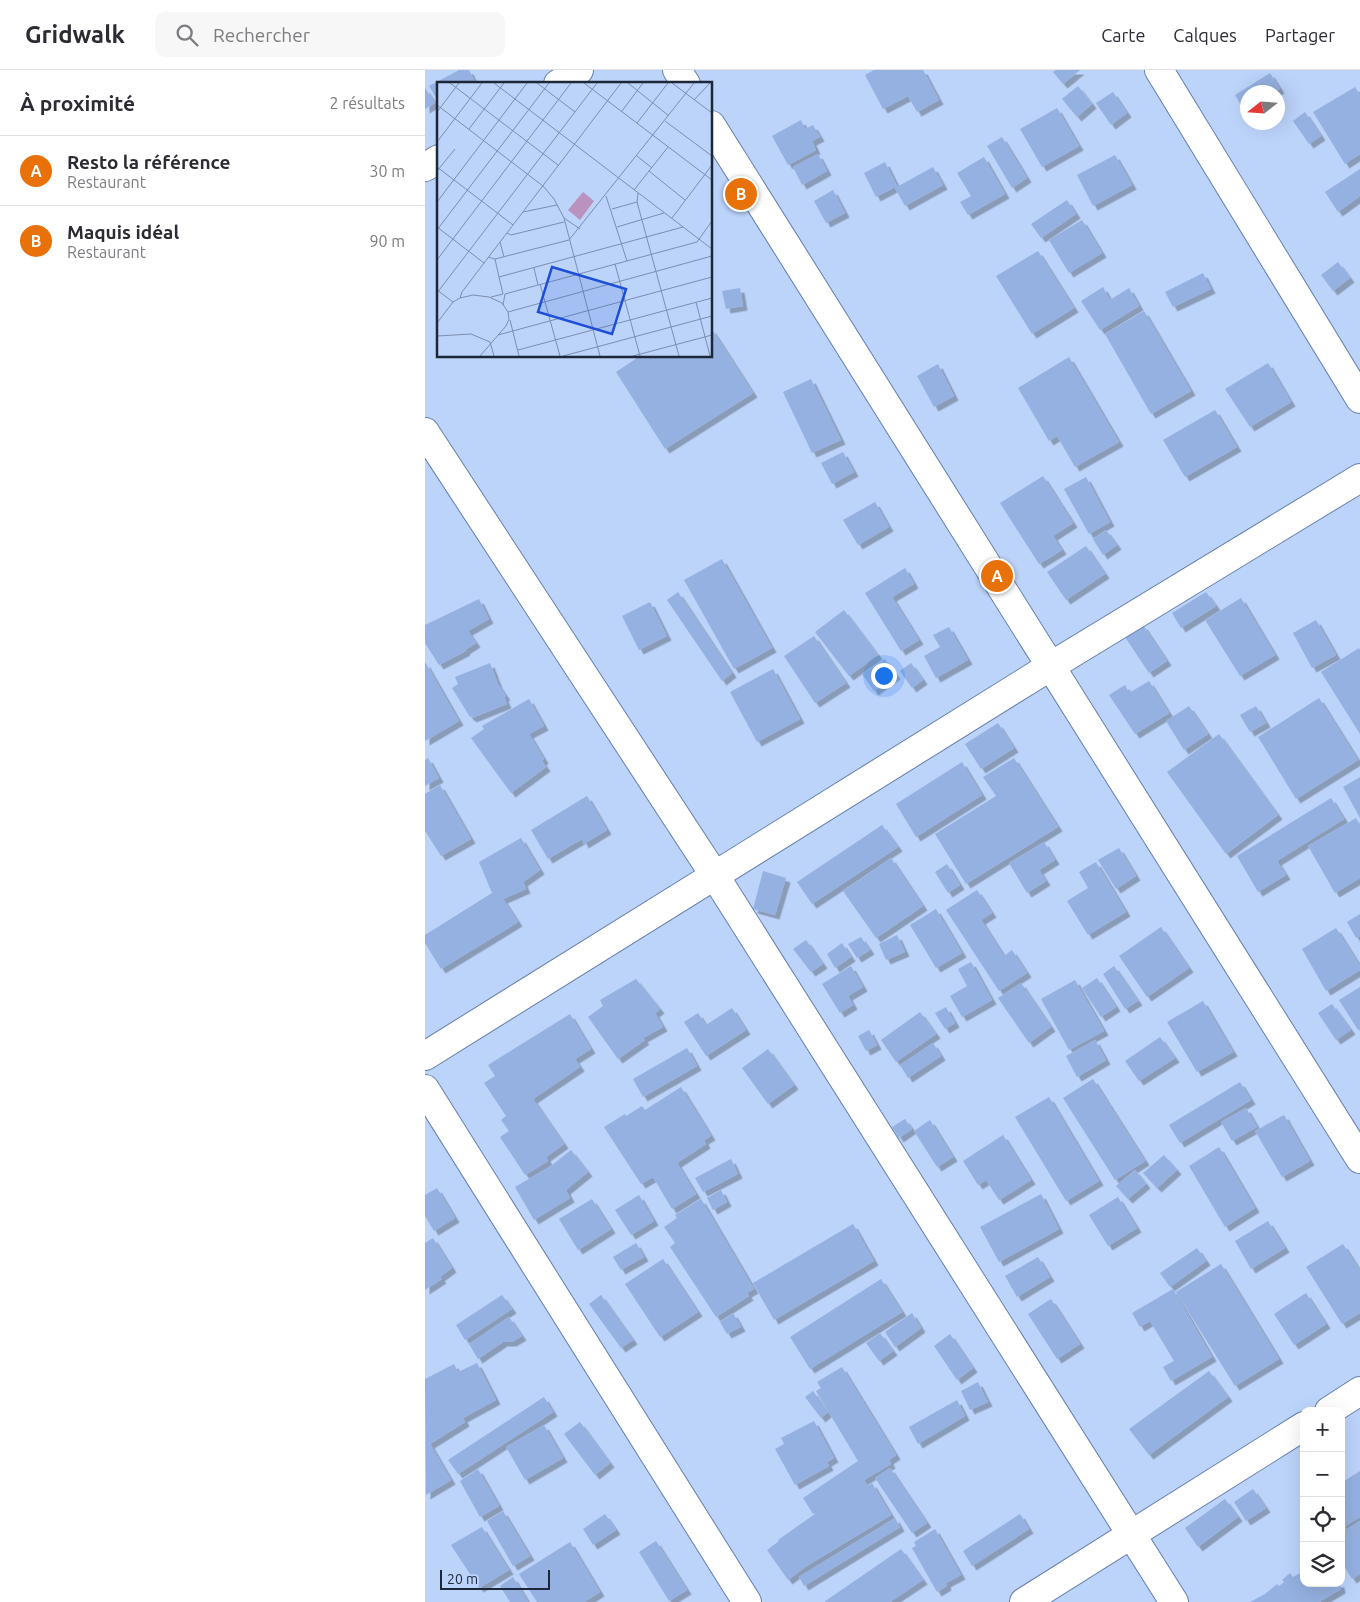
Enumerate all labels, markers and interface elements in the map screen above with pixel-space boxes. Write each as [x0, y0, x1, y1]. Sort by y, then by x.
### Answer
search box [155, 12, 505, 57]
text: Gridwalk [25, 21, 125, 48]
icon: search [173, 21, 201, 49]
text: Rechercher [213, 24, 310, 46]
text: Carte [1101, 25, 1145, 45]
text: Calques [1173, 25, 1237, 45]
text: Partager [1265, 25, 1335, 45]
inset map [437, 82, 713, 358]
north arrow [1240, 85, 1285, 130]
text: À proximité [20, 91, 135, 115]
text: 2 résultats [329, 94, 405, 112]
text: Resto la référence [67, 151, 231, 173]
text: A [30, 162, 42, 180]
text: 30 m [369, 162, 405, 180]
text: Restaurant [67, 173, 146, 191]
pin: B [725, 175, 757, 213]
text: Maquis idéal [67, 221, 179, 243]
text: B [31, 232, 41, 250]
text: 90 m [369, 232, 405, 250]
text: Restaurant [67, 243, 146, 261]
pin: A [981, 557, 1013, 595]
your location [871, 663, 897, 689]
map controls [1300, 1407, 1345, 1587]
button: + [1300, 1407, 1345, 1452]
button: − [1300, 1452, 1345, 1497]
button: locate [1300, 1497, 1345, 1542]
button: layers [1300, 1542, 1345, 1587]
scale bar [440, 1567, 550, 1590]
text: 20 m [447, 1571, 478, 1587]

